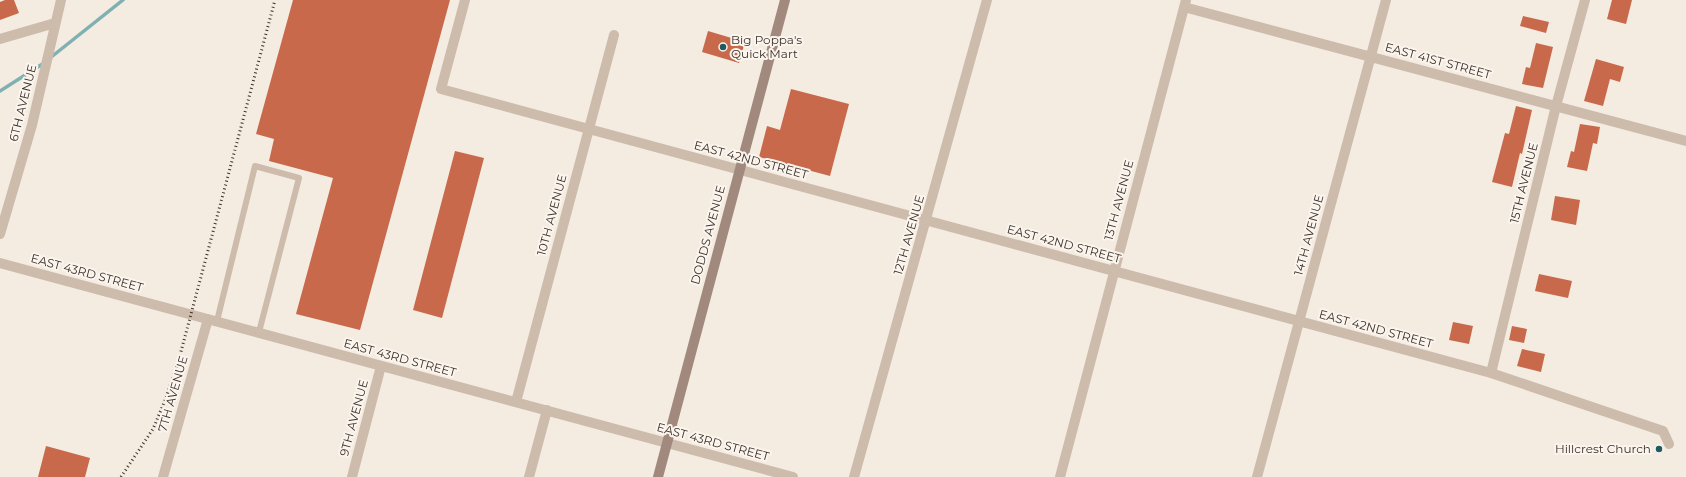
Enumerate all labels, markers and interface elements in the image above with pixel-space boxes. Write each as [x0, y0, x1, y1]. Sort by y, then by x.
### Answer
place label: Big Poppa's Quick Mart [731, 32, 802, 61]
street label: EAST 41ST STREET [1384, 39, 1493, 82]
marker: Big Poppa's Quick Mart [718, 42, 728, 52]
street label: 6TH AVENUE [6, 63, 39, 143]
street label: EAST 42ND STREET [693, 137, 810, 182]
street label: 15TH AVENUE [1506, 141, 1541, 225]
street label: 13TH AVENUE [1101, 158, 1136, 242]
street label: 10TH AVENUE [533, 173, 570, 257]
street label: DODDS AVENUE [687, 184, 728, 286]
street label: 12TH AVENUE [890, 193, 927, 277]
street label: 14TH AVENUE [1291, 193, 1327, 277]
street label: EAST 42ND STREET [1006, 221, 1123, 266]
street label: EAST 43RD STREET [29, 250, 145, 295]
street label: EAST 42ND STREET [1318, 306, 1435, 351]
street label: EAST 43RD STREET [342, 335, 458, 380]
street label: 7TH AVENUE [154, 354, 191, 434]
street label: 9TH AVENUE [336, 378, 371, 458]
street label: EAST 43RD STREET [655, 419, 771, 464]
place label: Hillcrest Church [1555, 441, 1651, 456]
marker: Hillcrest Church [1654, 444, 1664, 454]

